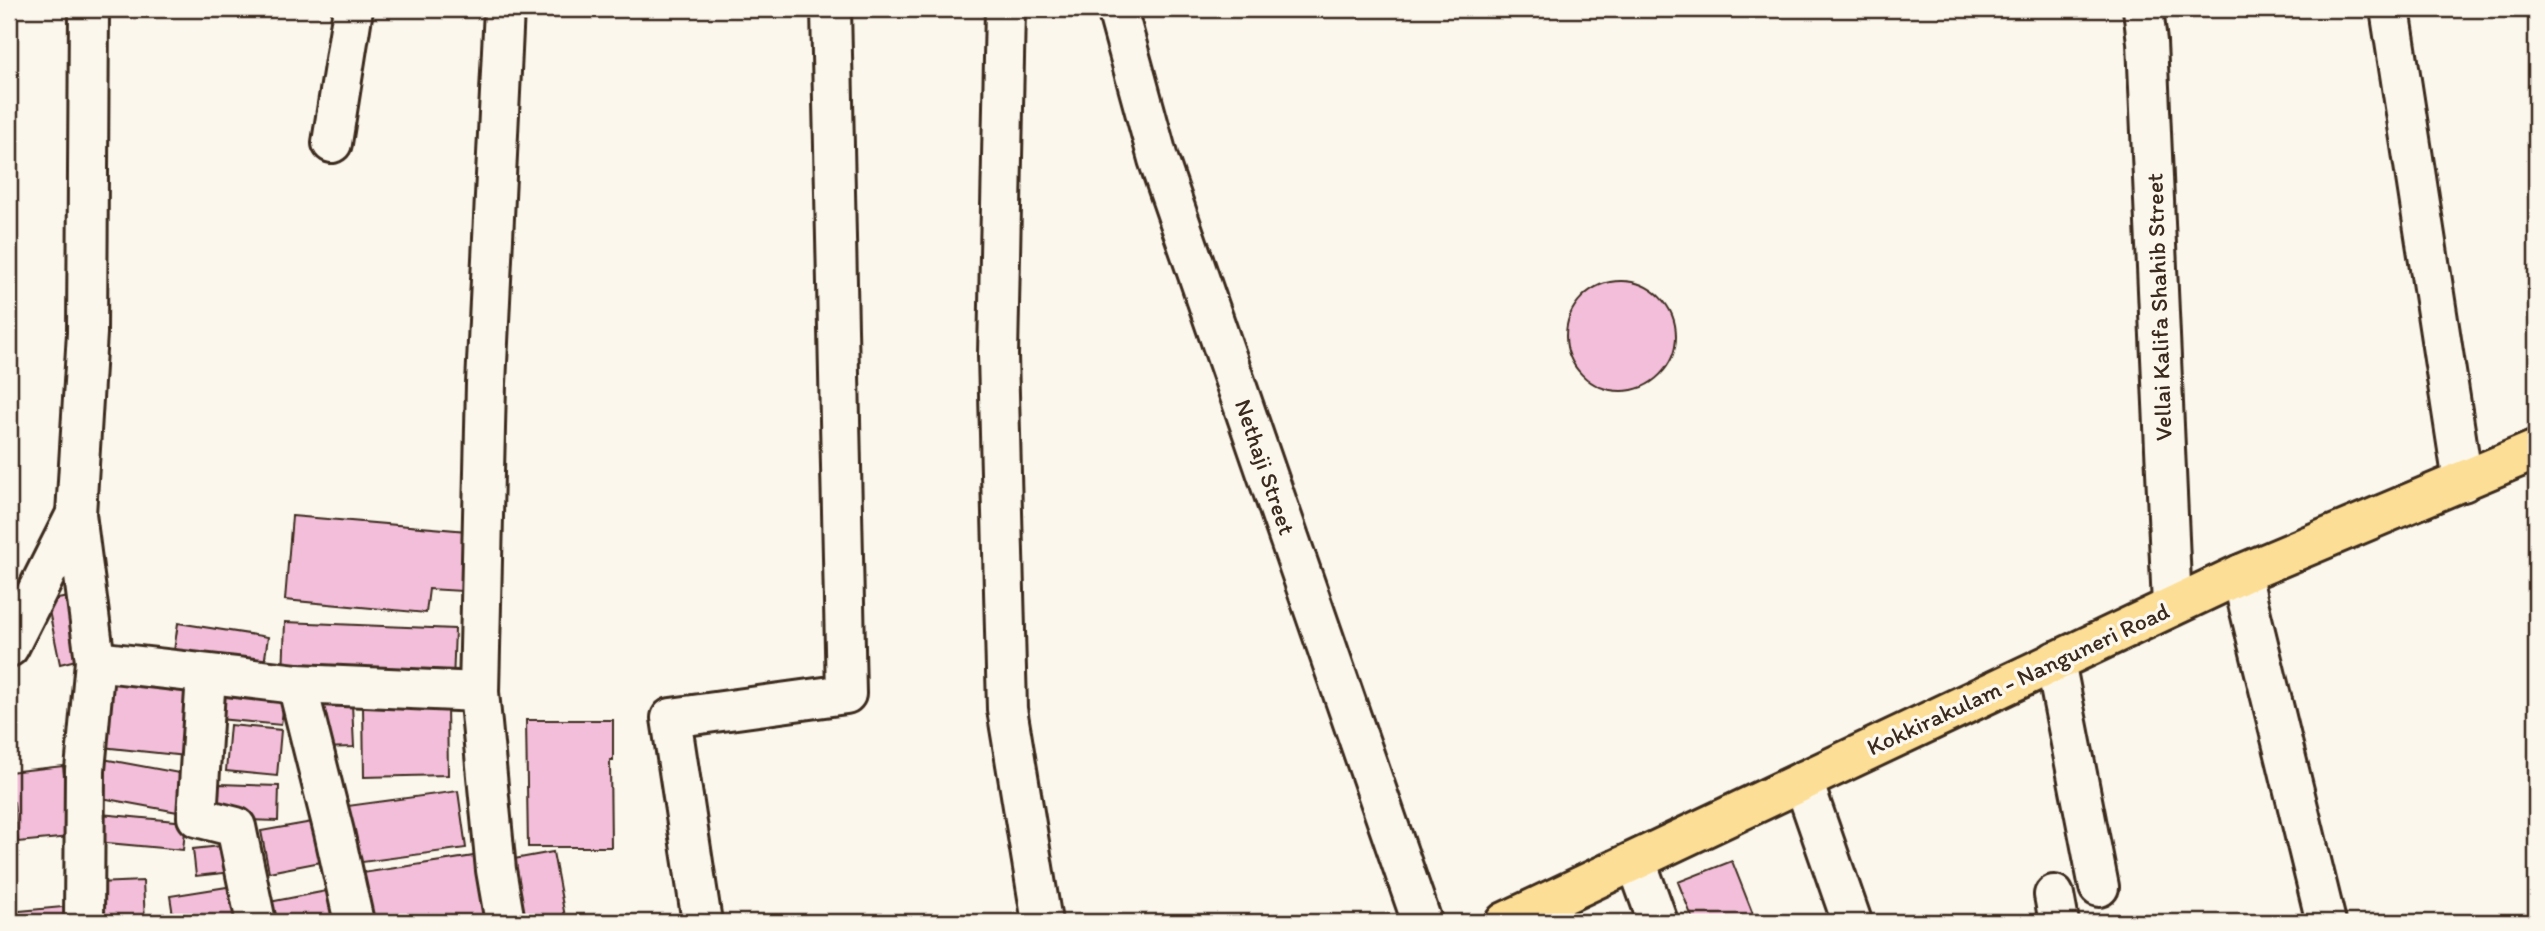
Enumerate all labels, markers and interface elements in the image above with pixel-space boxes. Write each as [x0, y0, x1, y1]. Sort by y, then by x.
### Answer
street label: Vellai Kalifa Shahib Street [2139, 172, 2178, 442]
street label: Nethaji Street [1229, 395, 1302, 539]
street label: Kokkirakulam - Nanguneri Road [1862, 596, 2174, 761]

